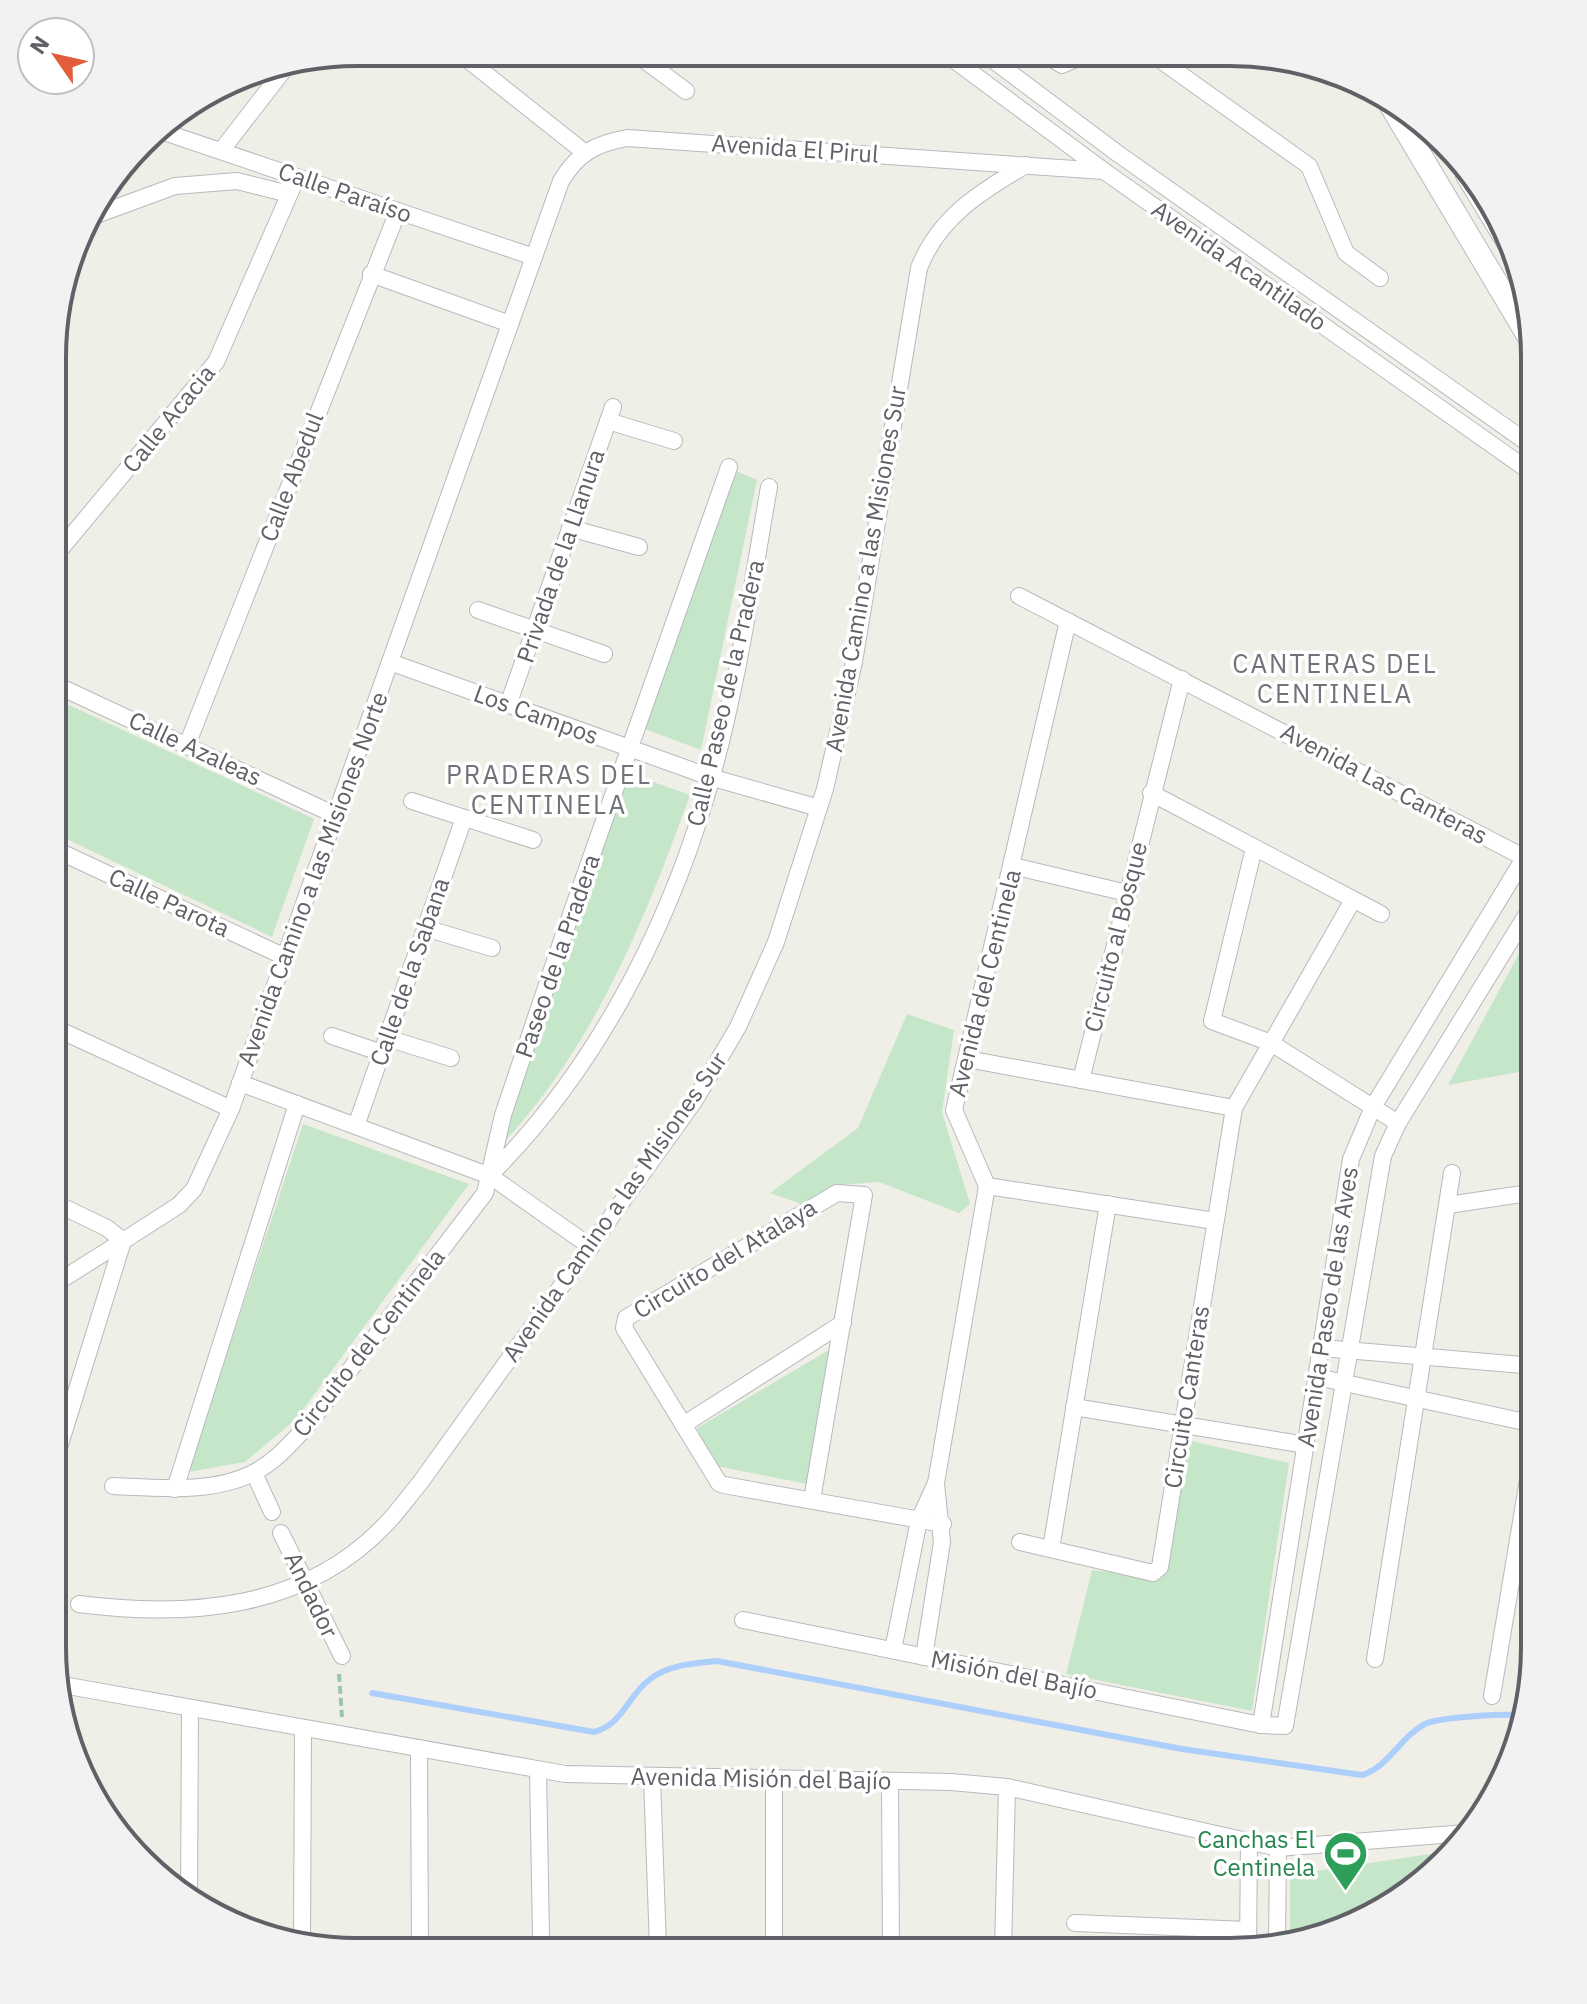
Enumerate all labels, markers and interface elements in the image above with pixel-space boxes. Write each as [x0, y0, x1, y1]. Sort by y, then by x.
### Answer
north arrow [16, 16, 96, 96]
text: N [23, 30, 55, 59]
street label: Avenida El Pirul [710, 126, 880, 170]
street label: Calle Paraíso [274, 154, 416, 230]
street label: Avenida Acantilado [1146, 193, 1333, 338]
street label: Calle Acacia [115, 357, 222, 479]
street label: Avenida Camino a las Misiones Sur [817, 383, 913, 755]
street label: Calle Abedul [252, 407, 330, 546]
street label: Privada de la Llanura [508, 444, 612, 667]
street label: Calle Paseo de la Pradera [679, 556, 771, 829]
district label: CANTERAS DEL CENTINELA [1232, 646, 1438, 710]
street label: Los Campos [470, 677, 603, 751]
street label: Avenida Camino a las Misiones Norte [229, 687, 395, 1070]
street label: Calle Azaleas [124, 703, 267, 793]
street label: Avenida Las Canteras [1275, 715, 1494, 851]
district label: PRADERAS DEL CENTINELA [446, 757, 652, 821]
street label: Circuito al Bosque [1076, 838, 1154, 1035]
street label: Paseo de la Pradera [507, 849, 607, 1062]
street label: Calle Parota [104, 860, 235, 944]
street label: Avenida del Centinela [940, 866, 1028, 1100]
street label: Calle de la Sabana [362, 873, 456, 1070]
street label: Avenida Camino a las Misiones Sur [495, 1045, 734, 1368]
street label: Avenida Paseo de las Aves [1289, 1164, 1365, 1449]
street label: Circuito del Atalaya [627, 1191, 822, 1325]
street label: Circuito del Centinela [285, 1242, 452, 1443]
street label: Circuito Canteras [1156, 1303, 1216, 1491]
street label: Andador [277, 1546, 347, 1643]
street label: Misión del Bajío [928, 1642, 1100, 1706]
street label: Avenida Misión del Bajío [630, 1760, 892, 1796]
place label: Canchas El Centinela [1197, 1823, 1315, 1883]
sports icon: Canchas El Centinela [1322, 1830, 1370, 1893]

